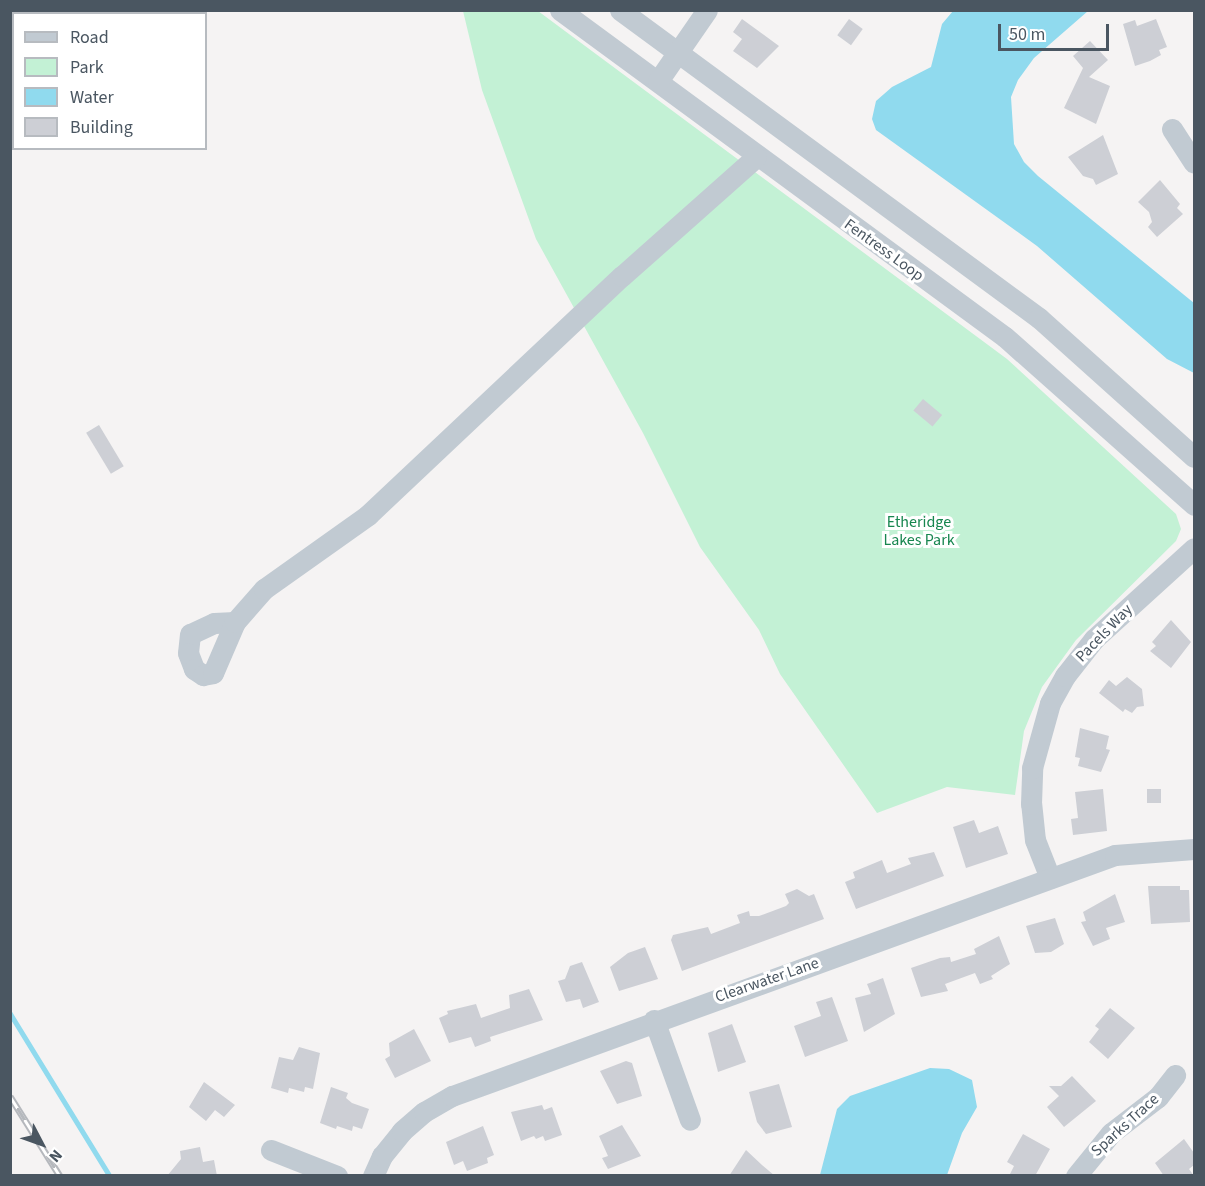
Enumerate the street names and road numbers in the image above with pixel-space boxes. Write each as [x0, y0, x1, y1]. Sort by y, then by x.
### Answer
street label: Fentress Loop [841, 215, 927, 285]
street label: Pacels Way [1072, 600, 1136, 666]
street label: Clearwater Lane [713, 953, 821, 1007]
street label: Sparks Trace [1087, 1090, 1163, 1160]

